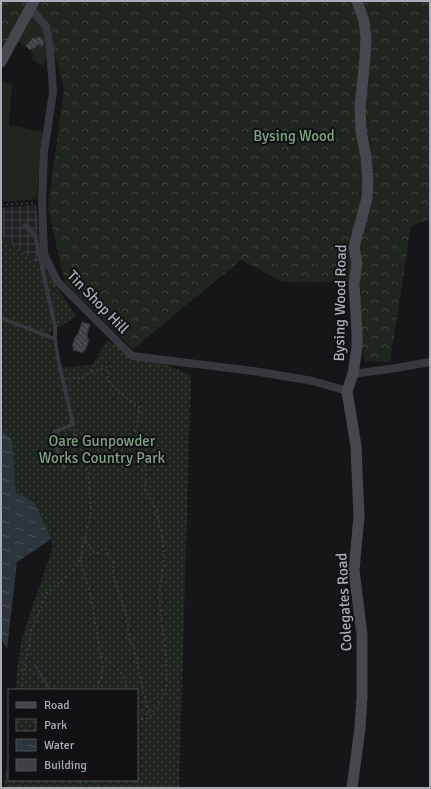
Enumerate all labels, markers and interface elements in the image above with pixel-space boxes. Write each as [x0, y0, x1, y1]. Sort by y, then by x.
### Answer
park label: Bysing Wood [253, 127, 335, 145]
street label: Bysing Wood Road [330, 244, 350, 362]
street label: Tin Shop Hill [63, 267, 133, 337]
park label: Oare Gunpowder Works Country Park [39, 432, 166, 467]
street label: Colegates Road [332, 552, 356, 652]
legend [8, 689, 138, 781]
text: Road [44, 698, 70, 713]
text: Park [44, 718, 67, 733]
text: Water [44, 738, 75, 753]
text: Building [44, 758, 87, 773]

